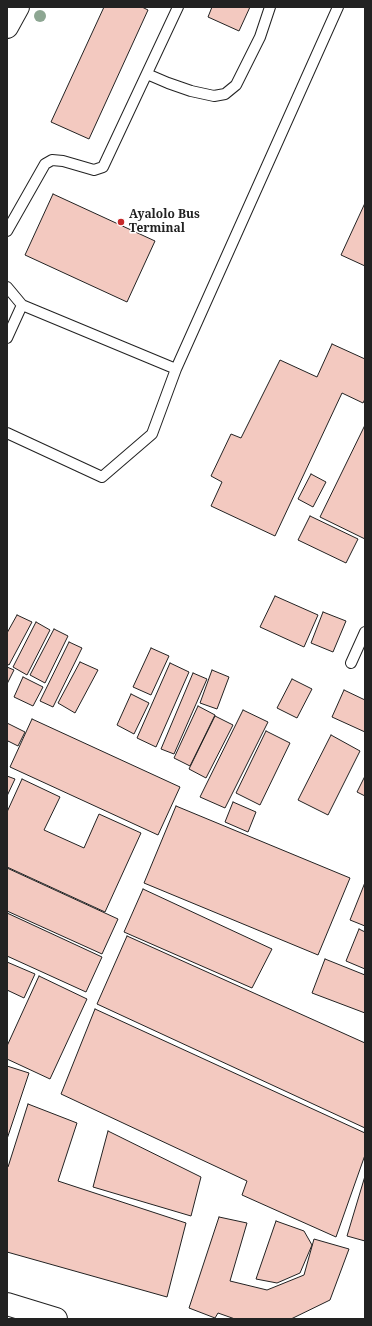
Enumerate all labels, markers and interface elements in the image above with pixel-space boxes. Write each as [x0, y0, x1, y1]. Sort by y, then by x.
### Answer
place label: Ayalolo Bus Terminal [129, 208, 200, 236]
marker: Ayalolo Bus Terminal [116, 217, 126, 227]

